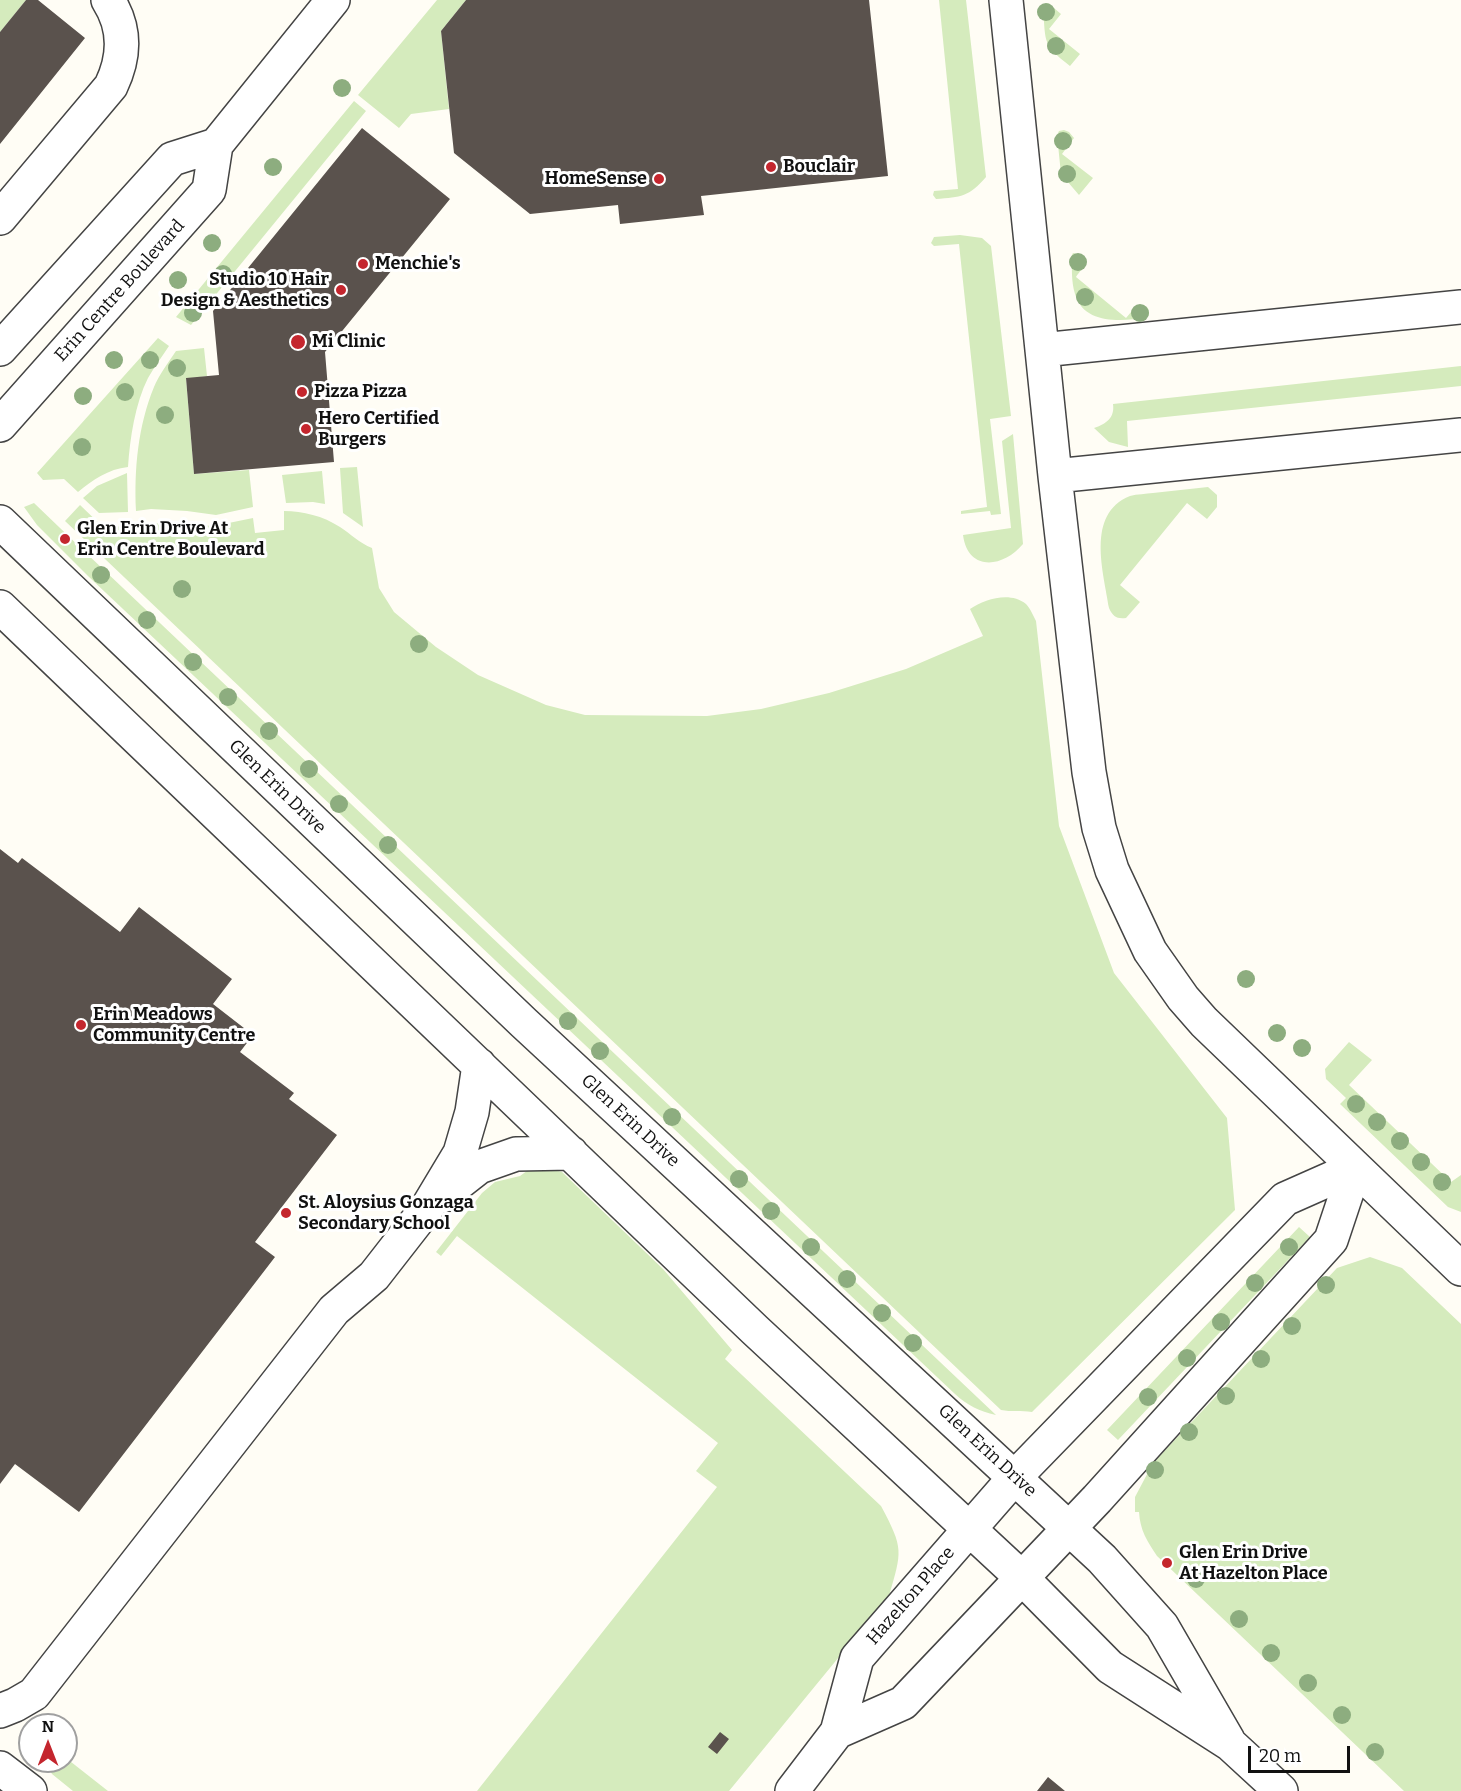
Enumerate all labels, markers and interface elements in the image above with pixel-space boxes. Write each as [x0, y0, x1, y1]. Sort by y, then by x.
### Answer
place label: Bouclair [783, 156, 855, 178]
marker: Bouclair [764, 160, 778, 174]
place label: HomeSense [545, 168, 647, 190]
marker: HomeSense [652, 172, 666, 186]
street label: Erin Centre Boulevard [51, 216, 189, 366]
place label: Menchie's [375, 253, 461, 275]
marker: Menchie's [356, 257, 370, 271]
place label: Studio 10 Hair Design & Aesthetics [161, 269, 329, 312]
marker: Studio 10 Hair Design & Aesthetics [334, 283, 348, 297]
place label: Mi Clinic [312, 331, 386, 353]
marker: Mi Clinic [289, 333, 307, 351]
place label: Pizza Pizza [314, 381, 407, 403]
marker: Pizza Pizza [295, 385, 309, 399]
place label: Hero Certified Burgers [318, 408, 439, 450]
marker: Hero Certified Burgers [299, 422, 313, 436]
place label: Glen Erin Drive At Erin Centre Boulevard [77, 518, 265, 560]
marker: Glen Erin Drive At Erin Centre Boulevard [58, 532, 72, 546]
street label: Glen Erin Drive [224, 735, 330, 839]
place label: Erin Meadows Community Centre [93, 1004, 255, 1046]
marker: Erin Meadows Community Centre [74, 1018, 88, 1032]
street label: Glen Erin Drive [576, 1070, 684, 1172]
place label: St. Aloysius Gonzaga Secondary School [298, 1192, 474, 1234]
marker: St. Aloysius Gonzaga Secondary School [279, 1206, 293, 1220]
street label: Glen Erin Drive [933, 1400, 1041, 1502]
street label: Hazelton Place [862, 1542, 960, 1650]
place label: Glen Erin Drive At Hazelton Place [1179, 1542, 1328, 1584]
marker: Glen Erin Drive At Hazelton Place [1160, 1556, 1174, 1570]
north arrow [18, 1713, 78, 1773]
text: N [42, 1717, 54, 1736]
scale bar [1251, 1734, 1353, 1772]
text: 20 m [1259, 1745, 1301, 1767]

